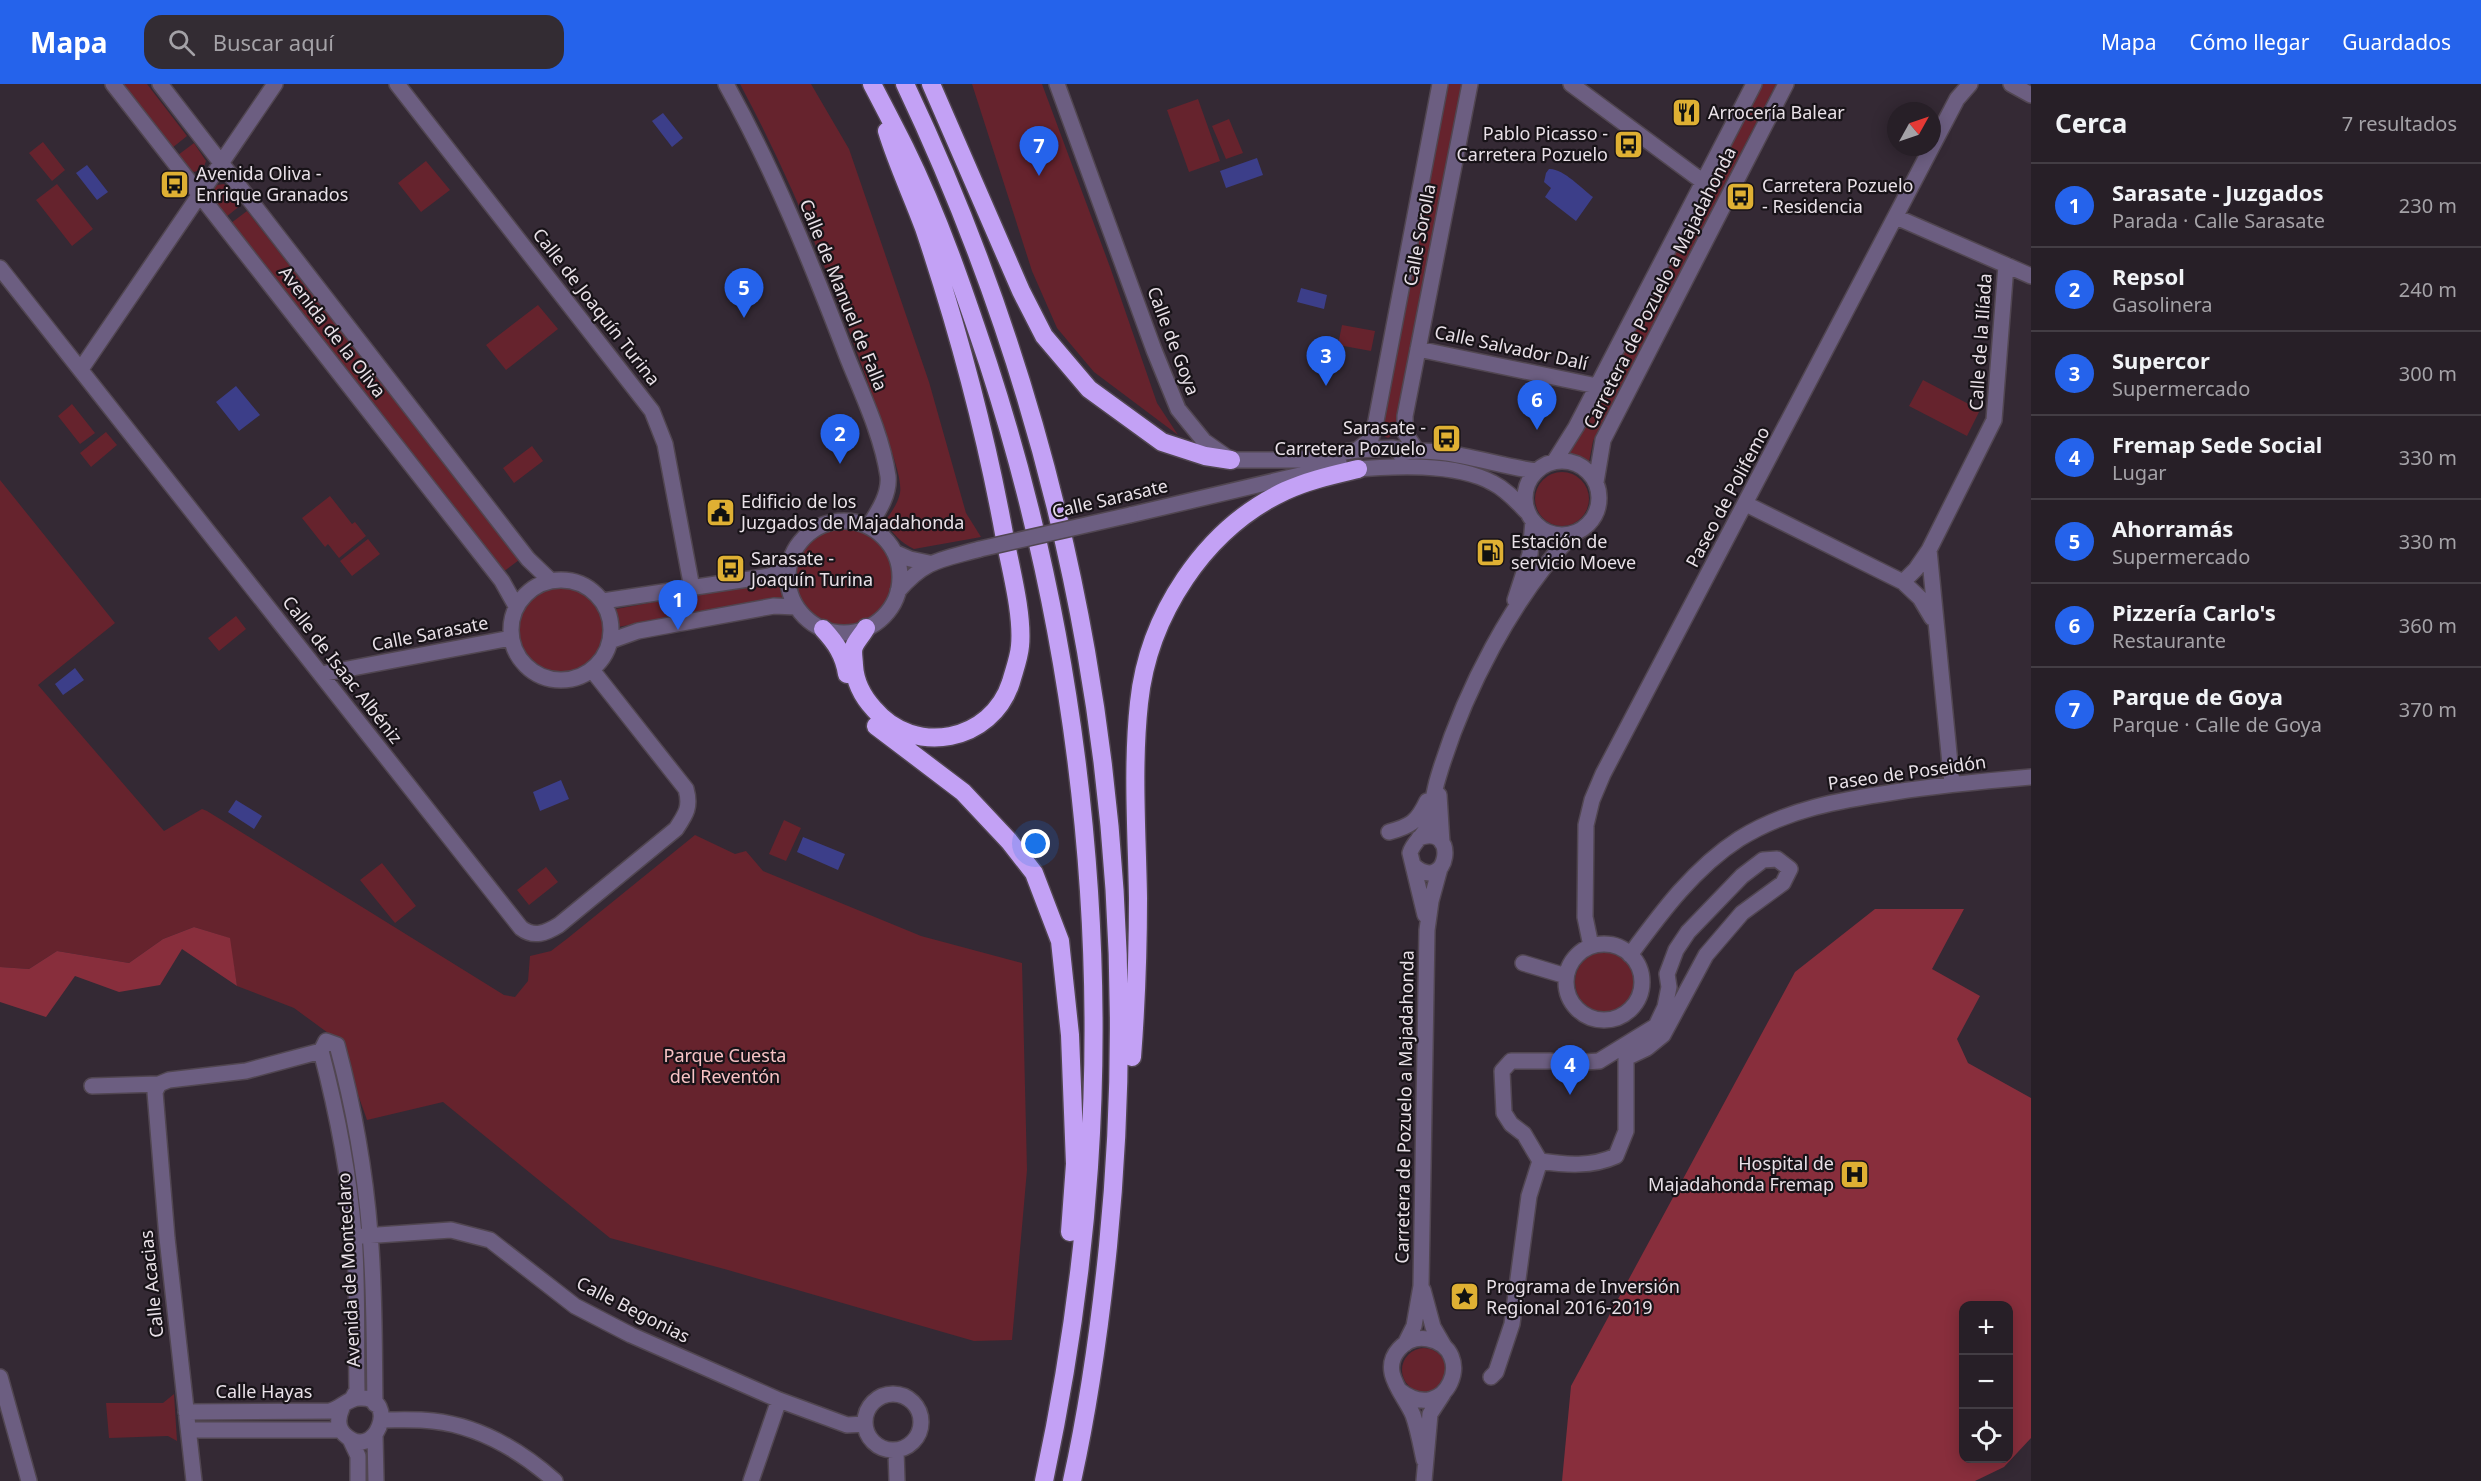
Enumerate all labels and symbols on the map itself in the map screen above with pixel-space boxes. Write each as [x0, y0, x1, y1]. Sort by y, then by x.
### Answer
restaurant icon: Arrocería Balear [1671, 97, 1703, 129]
place label: Arrocería Balear [1708, 100, 1845, 124]
north arrow [1887, 102, 1941, 156]
place label: Pablo Picasso - Carretera Pozuelo [1456, 121, 1608, 166]
pin: 7 [1020, 126, 1058, 176]
bus stop icon: Pablo Picasso - Carretera Pozuelo [1613, 128, 1645, 160]
street label: Carretera de Pozuelo a Majadahonda [1577, 142, 1741, 433]
place label: Avenida Oliva - Enrique Granados [196, 161, 348, 206]
bus stop icon: Avenida Oliva - Enrique Granados [159, 168, 191, 200]
place label: Carretera Pozuelo - Residencia [1762, 173, 1914, 218]
bus stop icon: Carretera Pozuelo - Residencia [1725, 180, 1757, 212]
street label: Calle Sorolla [1397, 182, 1441, 288]
street label: Calle de Manuel de Falla [795, 195, 893, 394]
street label: Calle de Joaquín Turina [528, 223, 666, 390]
street label: Avenida de la Oliva [274, 261, 392, 402]
pin: 5 [724, 268, 764, 318]
street label: Calle de la Ilíada [1963, 272, 1997, 411]
street label: Calle de Goya [1142, 283, 1206, 398]
street label: Calle Salvador Dalí [1432, 319, 1590, 375]
pin: 3 [1306, 336, 1346, 386]
pin: 6 [1518, 380, 1556, 430]
pin: 2 [820, 414, 860, 464]
place label: Sarasate - Carretera Pozuelo [1274, 415, 1426, 460]
bus stop icon: Sarasate - Carretera Pozuelo [1431, 422, 1463, 454]
street label: Paseo de Polifemo [1680, 422, 1774, 571]
street label: Calle Sarasate [1050, 473, 1170, 523]
place label: Edificio de los Juzgados de Majadahonda [739, 489, 964, 534]
public building icon: Edificio de los Juzgados de Majadahonda [704, 496, 736, 528]
place label: Estación de servicio Moeve [1511, 529, 1636, 574]
fuel station icon: Estación de servicio Moeve [1474, 536, 1506, 568]
place label: Sarasate - Joaquín Turina [749, 546, 873, 591]
bus stop icon: Sarasate - Joaquín Turina [714, 553, 746, 585]
pin: 1 [658, 580, 698, 630]
street label: Calle de Isaac Albéniz [278, 591, 408, 748]
street label: Calle Sarasate [370, 610, 490, 656]
street label: Paseo de Poseidón [1826, 749, 1988, 795]
your location [1021, 829, 1050, 858]
street label: Carretera de Pozuelo a Majadahonda [1389, 950, 1419, 1264]
park label: Parque Cuesta del Reventón [664, 1043, 786, 1088]
pin: 4 [1550, 1046, 1590, 1095]
place label: Hospital de Majadahonda Fremap [1648, 1151, 1834, 1196]
hospital icon: Hospital de Majadahonda Fremap [1839, 1158, 1871, 1190]
street label: Avenida de Monteclaro [331, 1172, 365, 1368]
street label: Calle Acacias [133, 1229, 169, 1339]
street label: Calle Begonias [573, 1270, 694, 1348]
place label: Programa de Inversión Regional 2016-2019 [1486, 1274, 1680, 1319]
place icon: Programa de Inversión Regional 2016-2019 [1449, 1281, 1481, 1313]
street label: Calle Hayas [216, 1379, 312, 1403]

